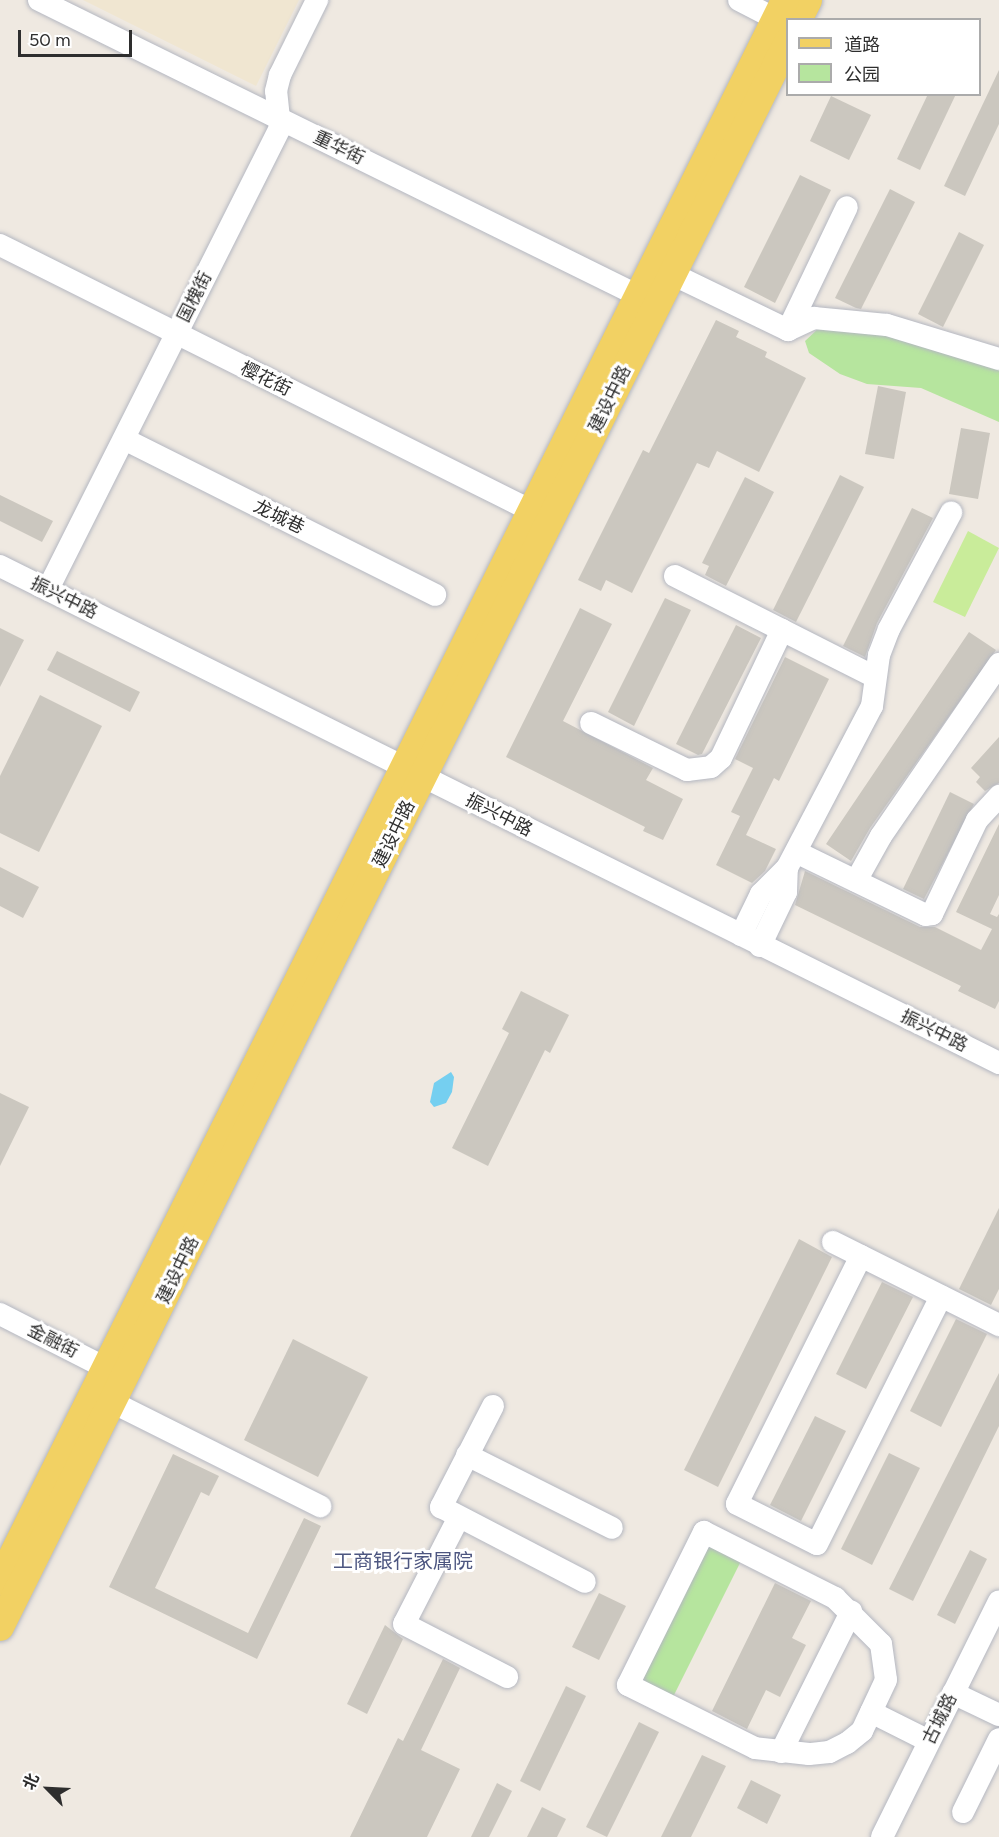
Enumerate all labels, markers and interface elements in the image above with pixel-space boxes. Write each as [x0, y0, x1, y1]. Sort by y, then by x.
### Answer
scale bar [21, 18, 135, 56]
legend [786, 18, 981, 96]
text: 50 m [29, 29, 71, 51]
text: 道路 [844, 34, 880, 56]
text: 公园 [844, 64, 880, 86]
street label: 重华街 [310, 126, 368, 170]
street label: 国槐街 [173, 268, 217, 326]
street label: 樱花街 [237, 357, 295, 401]
street label: 建设中路 [585, 362, 635, 436]
street label: 龙城巷 [250, 495, 308, 539]
street label: 振兴中路 [27, 573, 101, 623]
street label: 振兴中路 [462, 789, 536, 841]
street label: 建设中路 [369, 797, 419, 871]
street label: 振兴中路 [897, 1006, 971, 1056]
street label: 建设中路 [153, 1233, 203, 1307]
street label: 金融街 [24, 1319, 82, 1363]
district label: 工商银行家属院 [333, 1549, 473, 1573]
street label: 古城路 [918, 1690, 962, 1748]
north arrow [18, 1759, 78, 1819]
text: 北 [19, 1770, 43, 1793]

